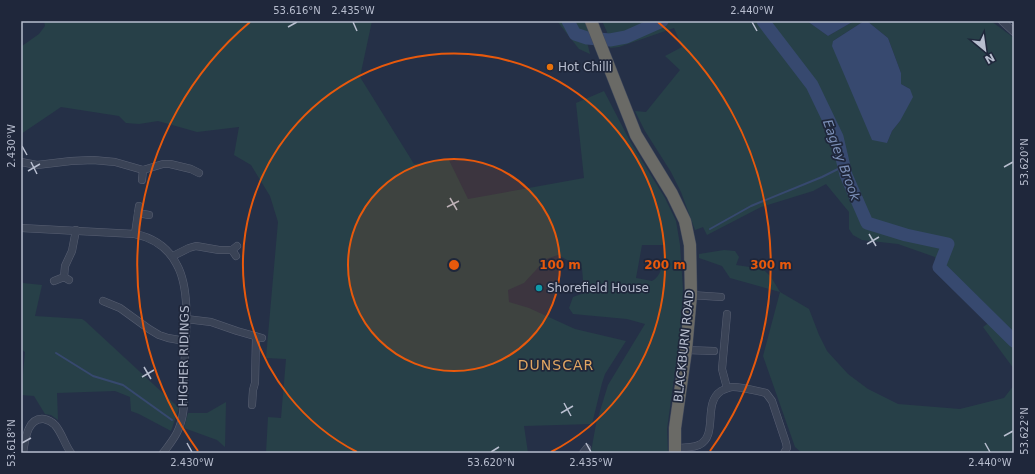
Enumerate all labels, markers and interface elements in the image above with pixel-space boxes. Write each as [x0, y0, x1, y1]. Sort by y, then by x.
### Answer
text: 53.616°N [273, 5, 321, 16]
text: 2.435°W [331, 5, 375, 16]
text: 2.440°W [730, 5, 774, 16]
north arrow [965, 30, 1005, 70]
text: N [982, 50, 997, 66]
place label: Hot Chilli [558, 60, 612, 74]
marker: Hot Chilli [545, 62, 555, 72]
water label: Eagley Brook [820, 117, 863, 203]
text: 2.430°W [6, 124, 17, 168]
text: 53.620°N [1019, 138, 1030, 186]
centre of rings [447, 258, 461, 272]
text: 100 m [539, 258, 581, 272]
text: 200 m [644, 258, 686, 272]
text: 300 m [750, 258, 792, 272]
place label: Shorefield House [547, 281, 649, 295]
marker: Shorefield House [534, 283, 544, 293]
street label: BLACKBURN ROAD [671, 289, 697, 403]
street label: HIGHER RIDINGS [176, 305, 192, 407]
district label: DUNSCAR [518, 357, 594, 373]
text: 53.622°N [1019, 407, 1030, 455]
text: 53.618°N [6, 419, 17, 467]
text: 2.430°W [170, 457, 214, 468]
text: 53.620°N [467, 457, 515, 468]
text: 2.435°W [569, 457, 613, 468]
text: 2.440°W [968, 457, 1012, 468]

